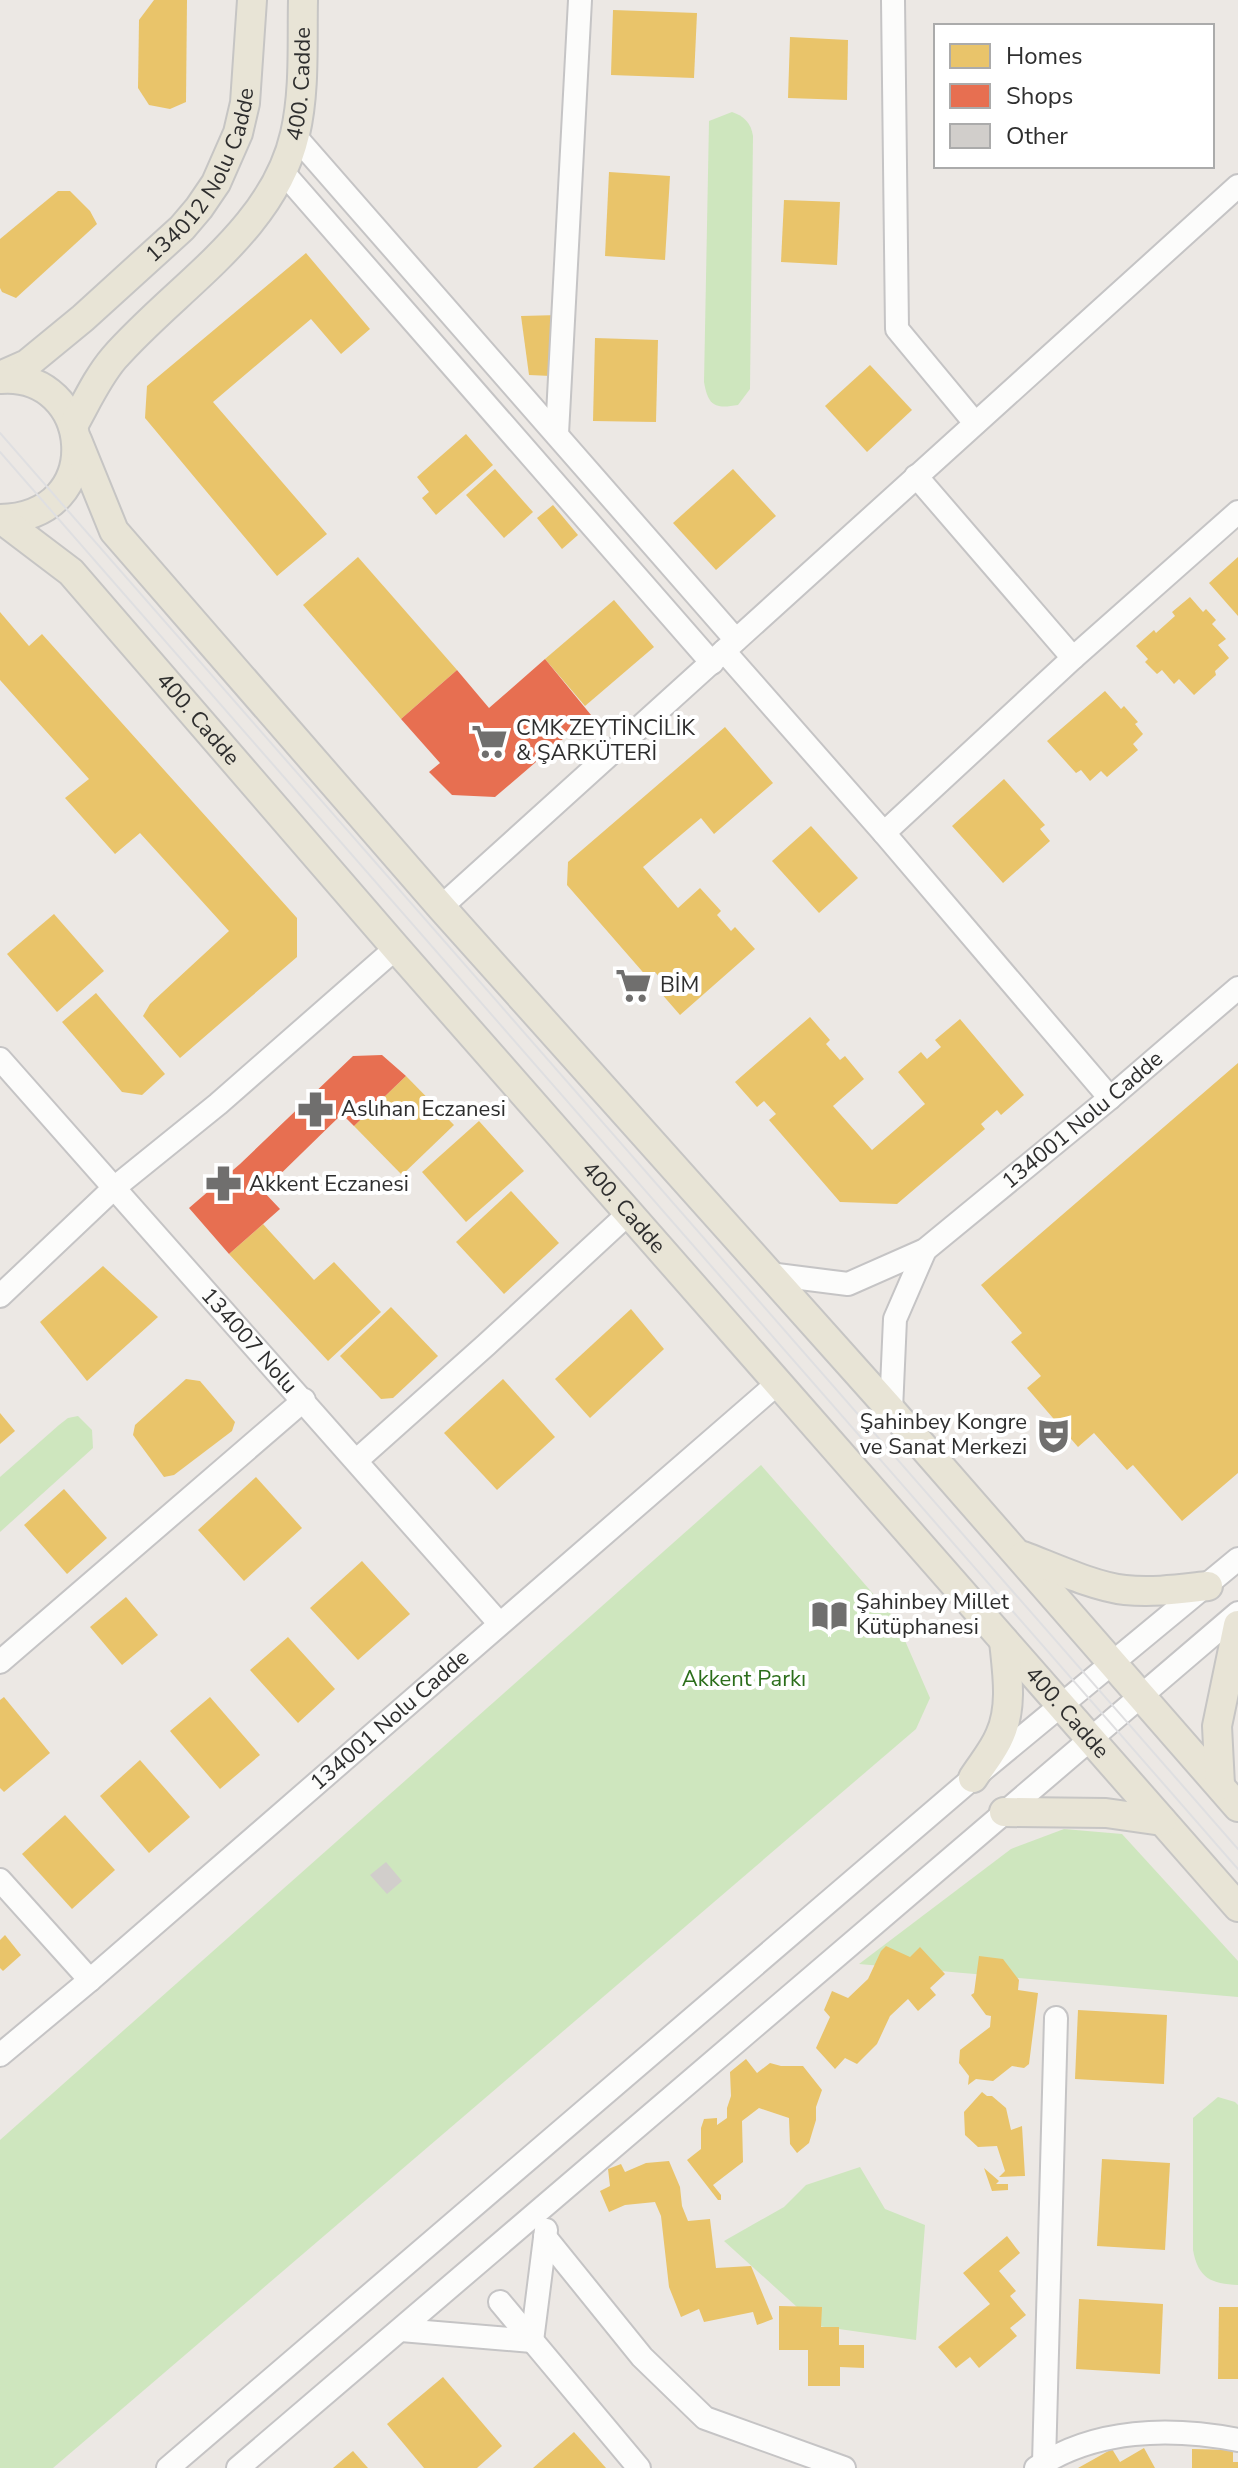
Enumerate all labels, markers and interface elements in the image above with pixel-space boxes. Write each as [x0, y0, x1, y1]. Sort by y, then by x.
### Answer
legend [934, 24, 1214, 168]
street label: 400. Cadde [279, 27, 318, 144]
text: Homes [1006, 40, 1082, 72]
text: Shops [1006, 80, 1073, 112]
street label: 134012 Nolu Cadde [139, 87, 261, 269]
text: Other [1006, 120, 1068, 152]
street label: 400. Cadde [149, 666, 247, 772]
place label: CMK ZEYTİNCİLİK & ŞARKÜTERİ [516, 713, 696, 768]
supermarket icon: CMK ZEYTİNCİLİK & ŞARKÜTERİ [471, 722, 509, 760]
supermarket icon: BİM [615, 966, 653, 1004]
place label: BİM [660, 970, 699, 1000]
street label: 134001 Nolu Cadde [995, 1044, 1169, 1196]
pharmacy icon: Aslıhan Eczanesi [296, 1090, 334, 1128]
place label: Aslıhan Eczanesi [341, 1094, 506, 1124]
street label: 400. Cadde [575, 1155, 673, 1260]
pharmacy icon: Akkent Eczanesi [204, 1165, 242, 1203]
place label: Akkent Eczanesi [249, 1169, 409, 1199]
street label: 134007 Nolu [194, 1281, 304, 1400]
place label: Şahinbey Kongre ve Sanat Merkezi [860, 1407, 1027, 1462]
theatre icon: Şahinbey Kongre ve Sanat Merkezi [1034, 1416, 1072, 1454]
place label: Şahinbey Millet Kütüphanesi [856, 1587, 1009, 1642]
library icon: Şahinbey Millet Kütüphanesi [811, 1596, 849, 1634]
street label: 134001 Nolu Cadde [304, 1643, 476, 1797]
street label: 400. Cadde [1018, 1660, 1116, 1765]
park label: Akkent Parkı [682, 1664, 806, 1694]

